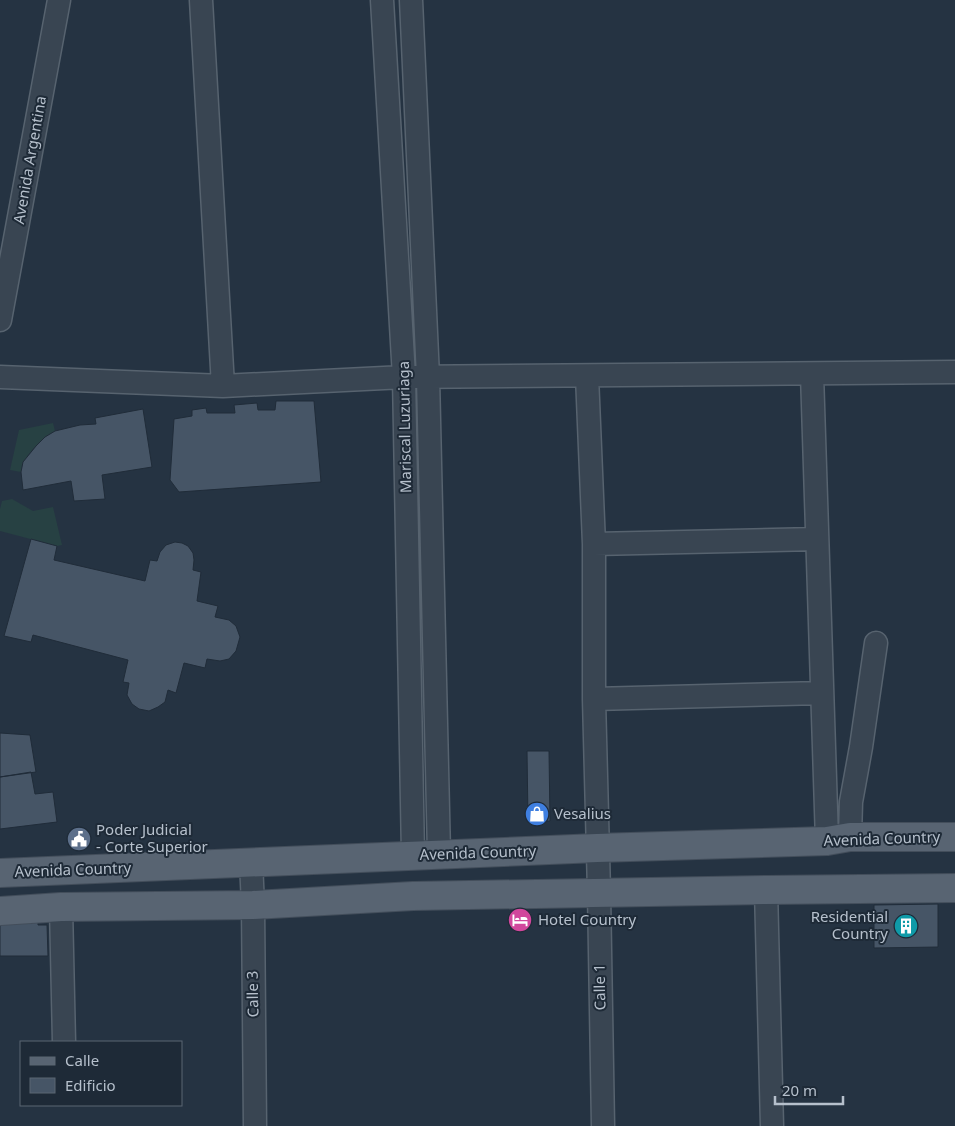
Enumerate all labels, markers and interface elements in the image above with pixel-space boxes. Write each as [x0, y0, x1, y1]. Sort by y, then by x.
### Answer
street label: Avenida Argentina [8, 94, 50, 226]
street label: Mariscal Luzuriaga [393, 361, 415, 493]
shop icon: Vesalius [524, 801, 550, 827]
place label: Vesalius [554, 803, 611, 823]
place label: Poder Judicial - Corte Superior [96, 819, 208, 856]
public building icon: Poder Judicial - Corte Superior [66, 826, 92, 852]
street label: Avenida Country [823, 826, 941, 850]
street label: Avenida Country [419, 840, 537, 864]
street label: Avenida Country [14, 857, 132, 881]
place label: Residential Country [811, 906, 888, 943]
hotel icon: Hotel Country [507, 907, 533, 933]
place label: Hotel Country [538, 909, 637, 929]
building icon: Residential Country [893, 913, 919, 939]
street label: Calle 1 [589, 964, 609, 1010]
street label: Calle 3 [242, 971, 262, 1017]
legend [20, 1041, 182, 1106]
text: Calle [65, 1050, 99, 1070]
scale bar [775, 1074, 842, 1106]
text: Edificio [65, 1075, 116, 1095]
text: 20 m [782, 1080, 817, 1100]

